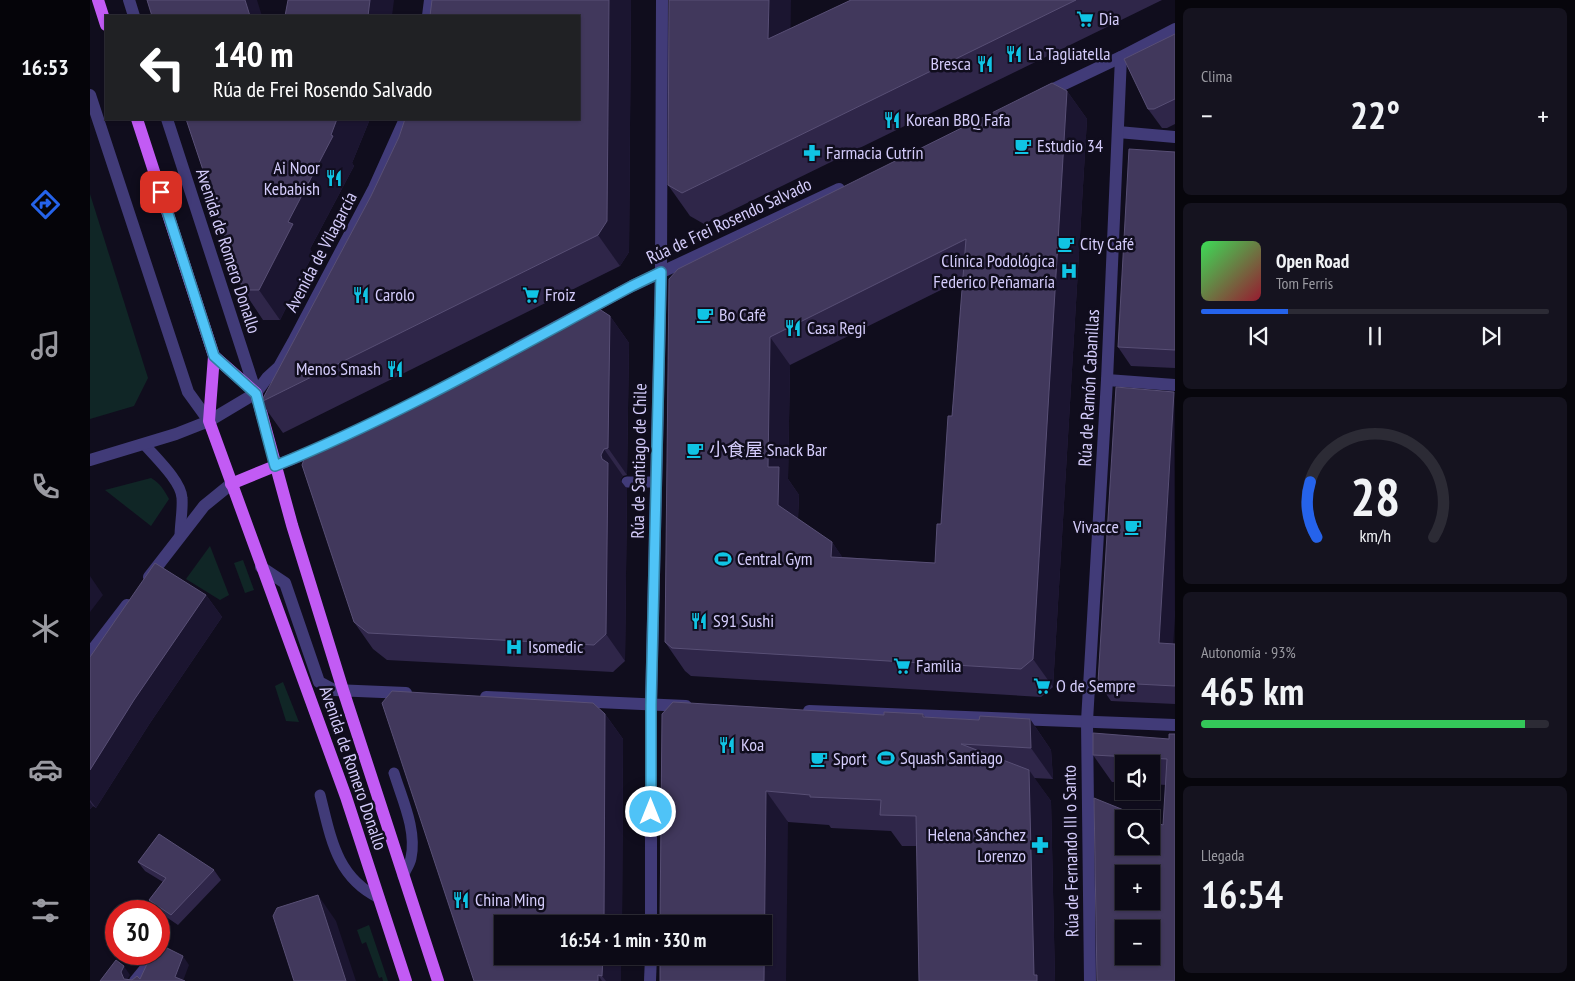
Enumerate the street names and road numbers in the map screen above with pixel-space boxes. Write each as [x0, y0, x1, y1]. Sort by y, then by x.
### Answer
street label: Avenida de Romero Donallo [191, 166, 266, 336]
street label: Rúa de Frei Rosendo Salvado [643, 172, 815, 269]
street label: Avenida de Vilagarcía [279, 188, 362, 316]
street label: Rúa de Ramón Cabanillas [1073, 309, 1104, 467]
street label: Rúa de Santiago de Chile [626, 383, 651, 539]
street label: Avenida de Romero Donallo [315, 683, 392, 853]
street label: Rúa de Fernando III o Santo [1057, 765, 1084, 937]

